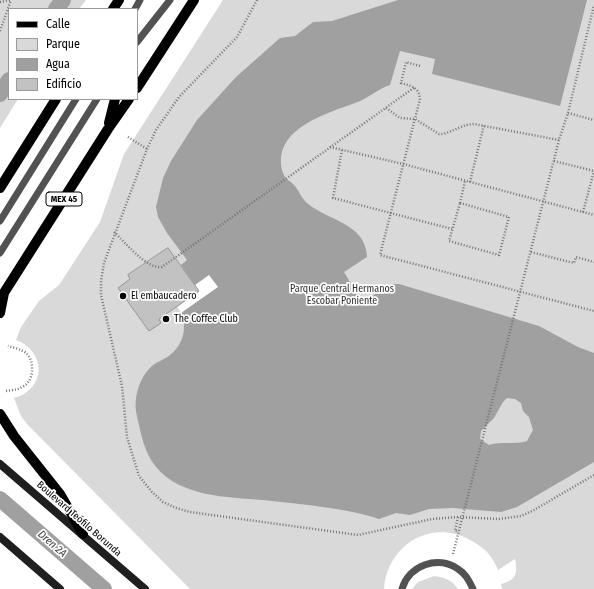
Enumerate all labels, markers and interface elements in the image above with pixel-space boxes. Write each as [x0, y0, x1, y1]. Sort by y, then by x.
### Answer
legend [8, 8, 138, 100]
text: Calle [46, 17, 70, 31]
text: Parque [46, 37, 80, 51]
text: Agua [46, 57, 70, 71]
text: Edificio [46, 77, 82, 91]
road number: MEX 45 [46, 192, 82, 206]
park label: Parque Central Hermanos Escobar Poniente [290, 283, 394, 306]
place label: El embaucadero [131, 290, 196, 302]
marker: El embaucadero [118, 291, 128, 301]
place label: The Coffee Club [174, 313, 238, 325]
marker: The Coffee Club [161, 314, 171, 324]
street label: Boulevard Teófilo Borunda [34, 479, 124, 559]
water label: Dren 2A [35, 528, 69, 560]

